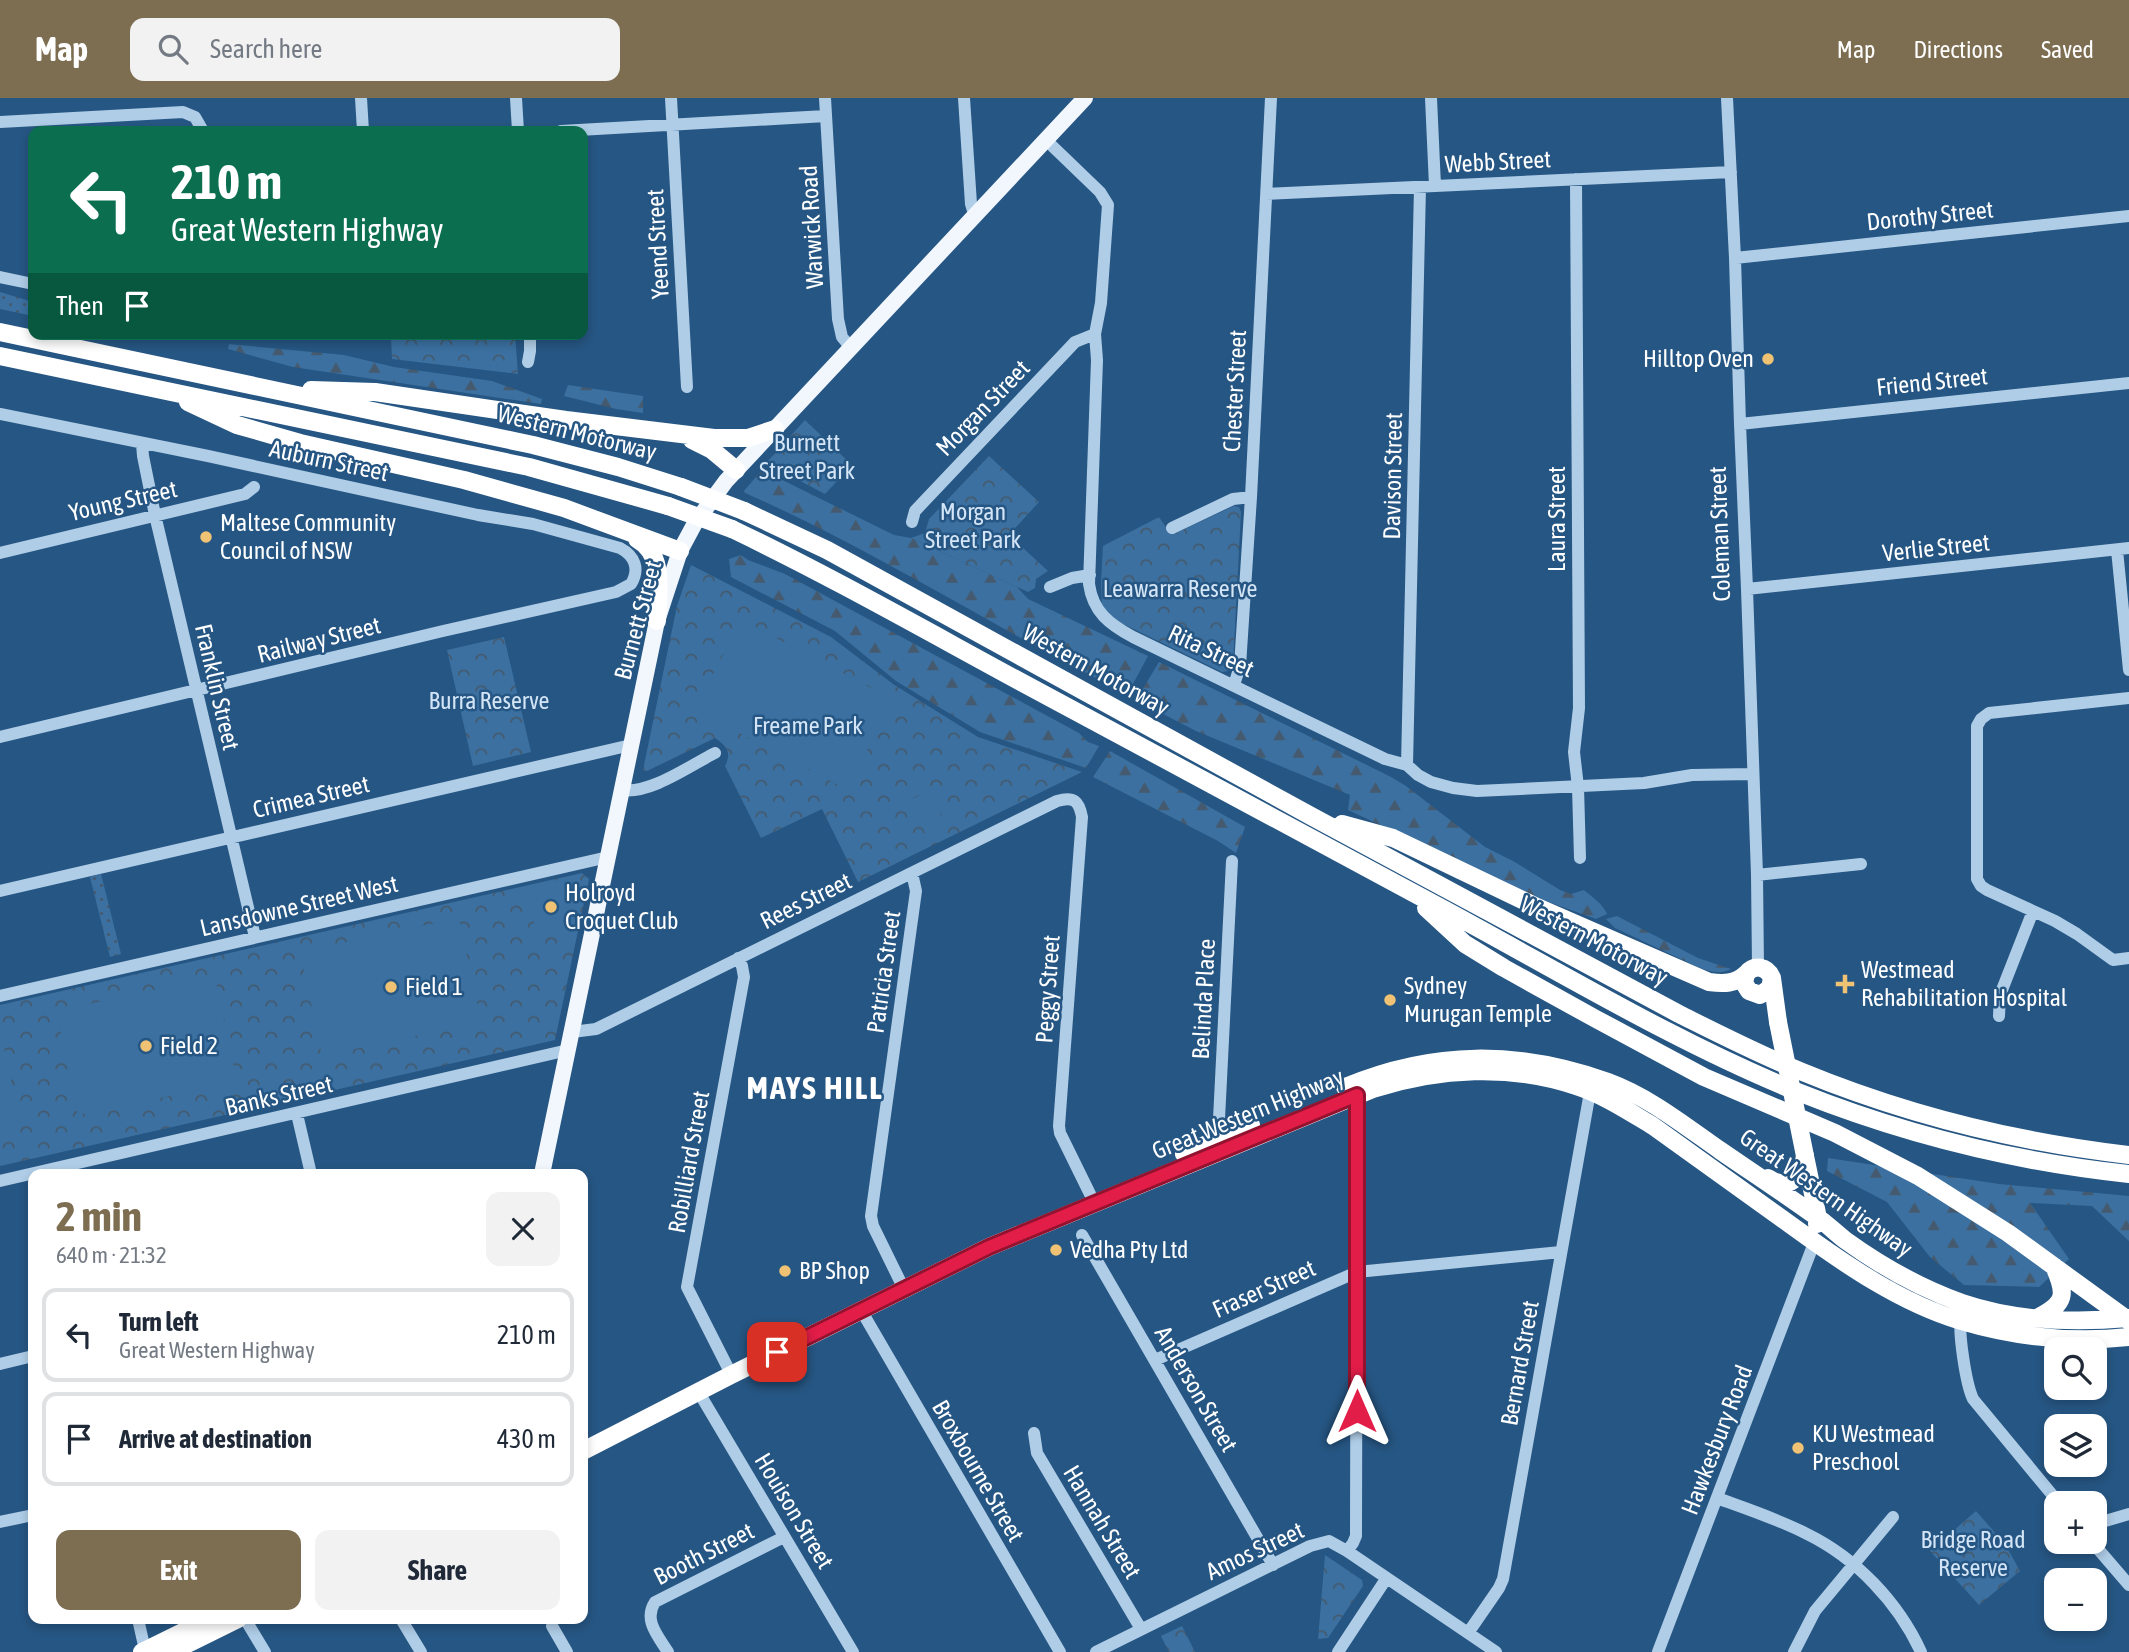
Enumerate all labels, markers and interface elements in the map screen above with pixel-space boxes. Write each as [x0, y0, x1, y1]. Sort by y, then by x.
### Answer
search box [130, 18, 620, 81]
text: Map [35, 30, 88, 68]
icon: search [154, 30, 192, 68]
text: Search here [210, 34, 322, 64]
text: Map [1837, 36, 1875, 63]
text: Directions [1913, 36, 2003, 63]
text: Saved [2041, 36, 2094, 63]
street label: Webb Street [1444, 145, 1552, 178]
text: 210 m [171, 153, 282, 209]
icon: left [56, 154, 147, 245]
street label: Warwick Road [795, 165, 828, 289]
street label: Yeend Street [641, 188, 674, 300]
street label: Dorothy Street [1865, 195, 1995, 236]
text: Great Western Highway [171, 211, 443, 248]
icon: arrive [118, 287, 156, 325]
text: Then [56, 291, 104, 321]
street label: Chester Street [1218, 329, 1251, 453]
place label: Hilltop Oven [1643, 345, 1754, 372]
marker: Hilltop Oven [1760, 351, 1776, 367]
street label: Morgan Street [930, 354, 1035, 461]
street label: Friend Street [1875, 362, 1989, 401]
street label: Western Motorway [495, 400, 660, 465]
street label: Davison Street [1378, 412, 1407, 540]
park label: Burnett Street Park [759, 429, 855, 484]
street label: Auburn Street [267, 435, 391, 486]
street label: Laura Street [1543, 466, 1570, 572]
street label: Coleman Street [1704, 466, 1735, 602]
street label: Young Street [66, 475, 180, 526]
park label: Morgan Street Park [925, 498, 1021, 553]
place label: Maltese Community Council of NSW [220, 509, 396, 564]
street label: Verlie Street [1881, 528, 1991, 567]
marker: Maltese Community Council of NSW [198, 529, 214, 545]
street label: Burnett Street [609, 557, 666, 682]
park label: Leawarra Reserve [1103, 575, 1257, 602]
street label: Railway Street [255, 611, 383, 668]
street label: Western Motorway [1018, 618, 1174, 721]
street label: Rita Street [1164, 619, 1258, 682]
street label: Franklin Street [190, 621, 245, 753]
park label: Burra Reserve [429, 687, 549, 714]
park label: Freame Park [753, 712, 863, 739]
street label: Crimea Street [250, 770, 372, 823]
street label: Rees Street [756, 867, 856, 934]
street label: Lansdowne Street West [197, 870, 400, 941]
place label: Holroyd Croquet Club [565, 879, 678, 934]
street label: Western Motorway [1516, 890, 1673, 991]
marker: Holroyd Croquet Club [543, 899, 559, 915]
street label: Patricia Street [862, 909, 905, 1035]
street label: Peggy Street [1030, 934, 1065, 1044]
street label: Belinda Place [1187, 938, 1220, 1060]
place label: Westmead Rehabilitation Hospital [1861, 956, 2068, 1011]
place label: Sydney Murugan Temple [1404, 972, 1552, 1027]
place label: Field 1 [405, 973, 463, 1000]
marker: Westmead Rehabilitation Hospital [1835, 974, 1855, 994]
marker: Field 1 [383, 979, 399, 995]
marker: Sydney Murugan Temple [1382, 992, 1398, 1008]
place label: Field 2 [160, 1032, 218, 1059]
marker: Field 2 [138, 1038, 154, 1054]
street label: Great Western Highway [1148, 1063, 1348, 1164]
district label: MAYS HILL [746, 1069, 884, 1106]
street label: Banks Street [223, 1070, 335, 1121]
street label: Robilliard Street [663, 1089, 714, 1235]
street label: Great Western Highway [1735, 1123, 1918, 1262]
text: 2 min [56, 1192, 142, 1240]
button: close [486, 1192, 560, 1266]
place label: Vedha Pty Ltd [1070, 1236, 1188, 1263]
text: 640 m · 21:32 [56, 1242, 167, 1268]
marker: Vedha Pty Ltd [1048, 1242, 1064, 1258]
street label: Fraser Street [1208, 1254, 1319, 1323]
place label: BP Shop [799, 1257, 870, 1284]
marker: BP Shop [777, 1263, 793, 1279]
street label: Bernard Street [1495, 1298, 1544, 1428]
text: Turn left [119, 1307, 199, 1337]
icon: left [60, 1316, 98, 1354]
text: 210 m [497, 1320, 556, 1350]
street label: Anderson Street [1150, 1321, 1243, 1456]
pin [747, 1322, 807, 1382]
icon: arrive [758, 1333, 796, 1371]
text: Great Western Highway [119, 1337, 315, 1363]
map controls [2044, 1337, 2107, 1631]
button: search [2044, 1337, 2107, 1400]
street label: Hawkesbury Road [1676, 1361, 1757, 1518]
position arrow [1320, 1374, 1394, 1448]
street label: Broxbourne Street [927, 1395, 1030, 1546]
button: layers [2044, 1414, 2107, 1477]
icon: arrive [60, 1420, 98, 1458]
place label: KU Westmead Preschool [1812, 1420, 1935, 1475]
text: Arrive at destination [119, 1424, 312, 1454]
text: 430 m [497, 1424, 556, 1454]
marker: KU Westmead Preschool [1790, 1440, 1806, 1456]
street label: Houison Street [749, 1448, 839, 1573]
street label: Hannah Street [1058, 1460, 1147, 1583]
button: + [2044, 1491, 2107, 1554]
street label: Amos Street [1202, 1516, 1308, 1585]
street label: Booth Street [649, 1517, 758, 1590]
park label: Bridge Road Reserve [1920, 1526, 2026, 1581]
button: Exit [56, 1530, 301, 1610]
button: Share [315, 1530, 560, 1610]
button: − [2044, 1568, 2107, 1631]

